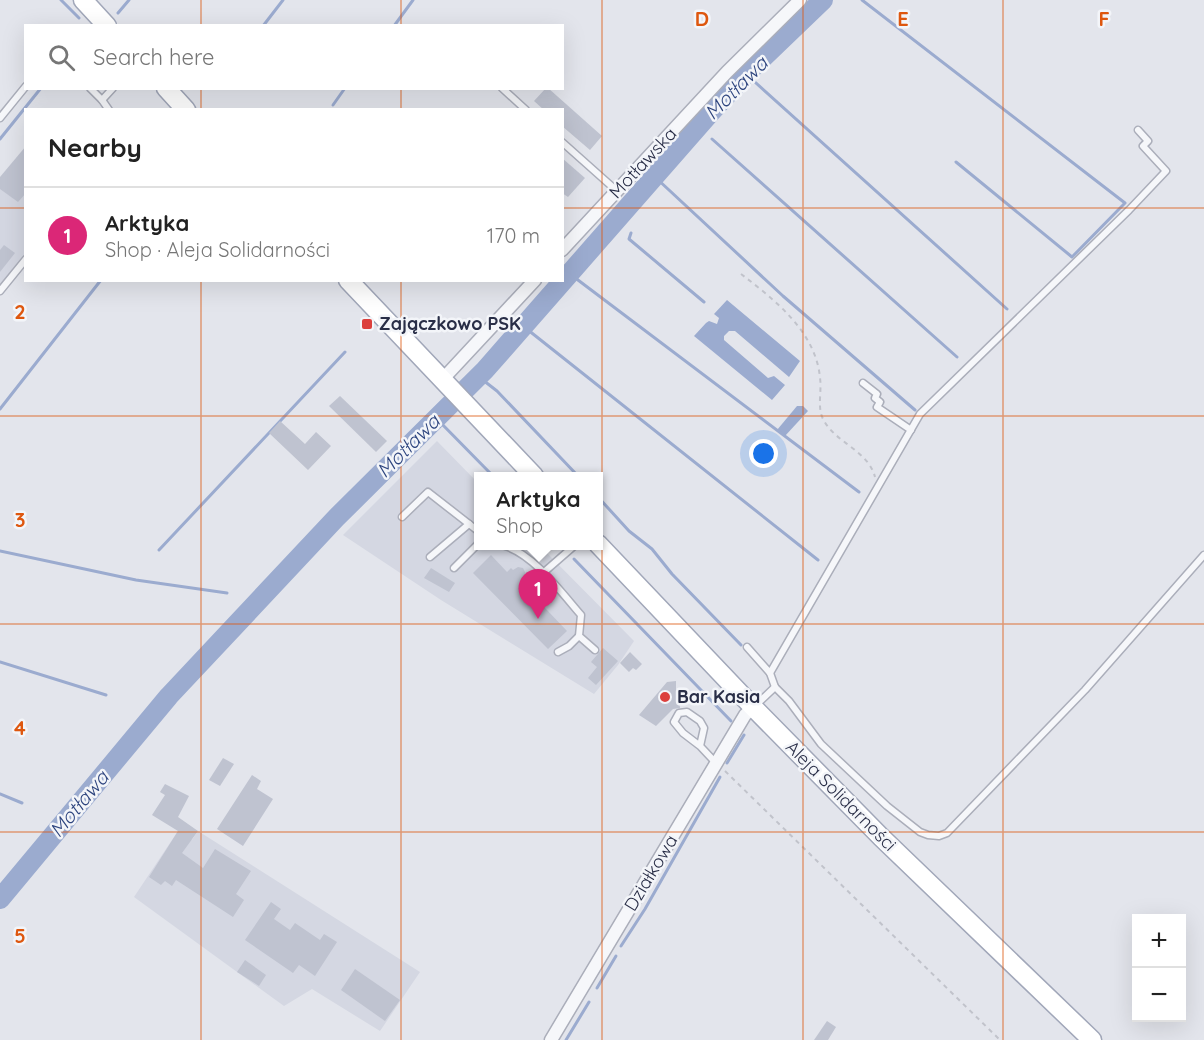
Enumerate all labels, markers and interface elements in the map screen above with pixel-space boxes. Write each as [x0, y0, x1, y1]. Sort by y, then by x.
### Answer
text: D [695, 6, 709, 31]
text: E [897, 6, 909, 31]
text: F [1098, 6, 1110, 31]
search box [24, 24, 564, 90]
icon: search [45, 41, 78, 74]
text: Search here [93, 43, 214, 71]
water label: Motława [699, 49, 774, 125]
street label: Motławska [604, 122, 681, 203]
text: Nearby [48, 131, 142, 164]
text: Arktyka [105, 209, 189, 237]
text: 1 [64, 223, 71, 248]
text: 170 m [487, 223, 540, 248]
text: Shop · Aleja Solidarności [105, 237, 330, 262]
text: 2 [14, 299, 26, 324]
place label: Zajączkowo PSK [379, 312, 521, 335]
marker: Zajączkowo PSK [360, 317, 374, 331]
water label: Motława [371, 407, 446, 483]
your location [749, 439, 778, 468]
popup [474, 472, 603, 550]
text: Arktyka [496, 485, 581, 513]
text: 3 [15, 507, 25, 532]
text: Shop [496, 513, 543, 538]
pin: 1 [518, 570, 558, 619]
place label: Bar Kasia [677, 685, 760, 708]
marker: Bar Kasia [658, 690, 672, 704]
text: 4 [14, 715, 26, 740]
street label: Aleja Solidarności [781, 736, 901, 856]
water label: Motława [44, 764, 115, 842]
street label: Działkowa [619, 830, 682, 915]
map controls [1132, 914, 1186, 1022]
button: + [1132, 914, 1186, 968]
text: 5 [14, 923, 26, 948]
button: − [1132, 968, 1186, 1022]

